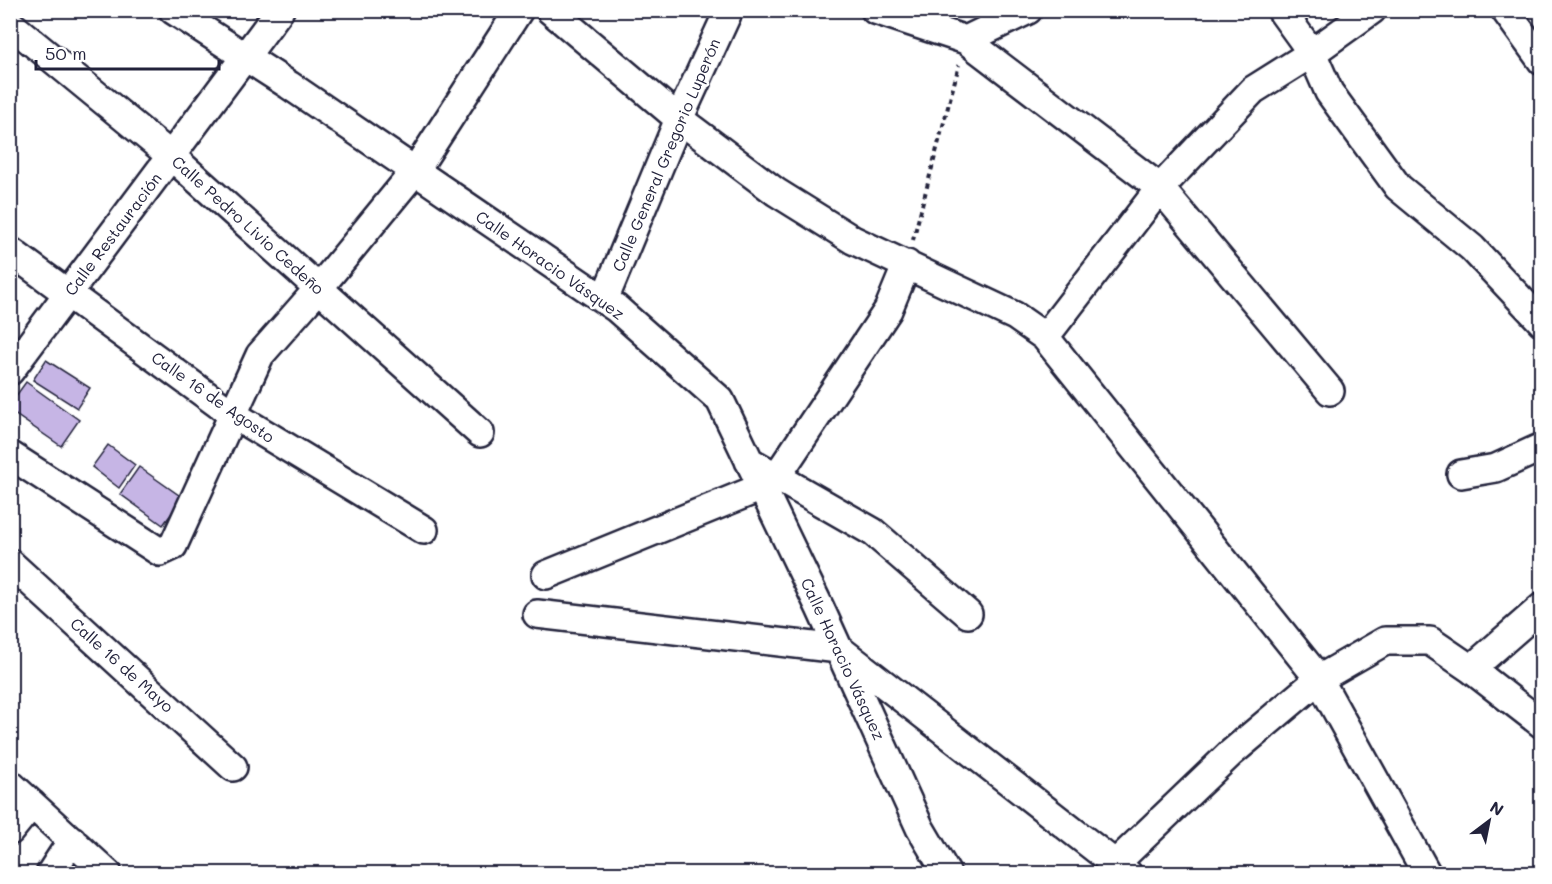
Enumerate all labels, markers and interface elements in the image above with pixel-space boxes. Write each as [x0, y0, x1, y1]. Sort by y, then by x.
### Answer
scale bar [36, 33, 219, 71]
street label: Calle General Gregorio Luperón [607, 35, 724, 275]
text: 50 m [45, 41, 87, 65]
street label: Calle Pedro Livio Cedeño [168, 151, 329, 299]
street label: Calle Restauración [59, 168, 166, 299]
street label: Calle Horacio Vásquez [472, 205, 629, 324]
street label: Calle 16 de Agosto [148, 346, 279, 447]
street label: Calle Horacio Vásquez [797, 574, 890, 743]
street label: Calle 16 de Mayo [66, 613, 178, 717]
north arrow [1459, 791, 1519, 851]
text: N [1486, 796, 1508, 820]

